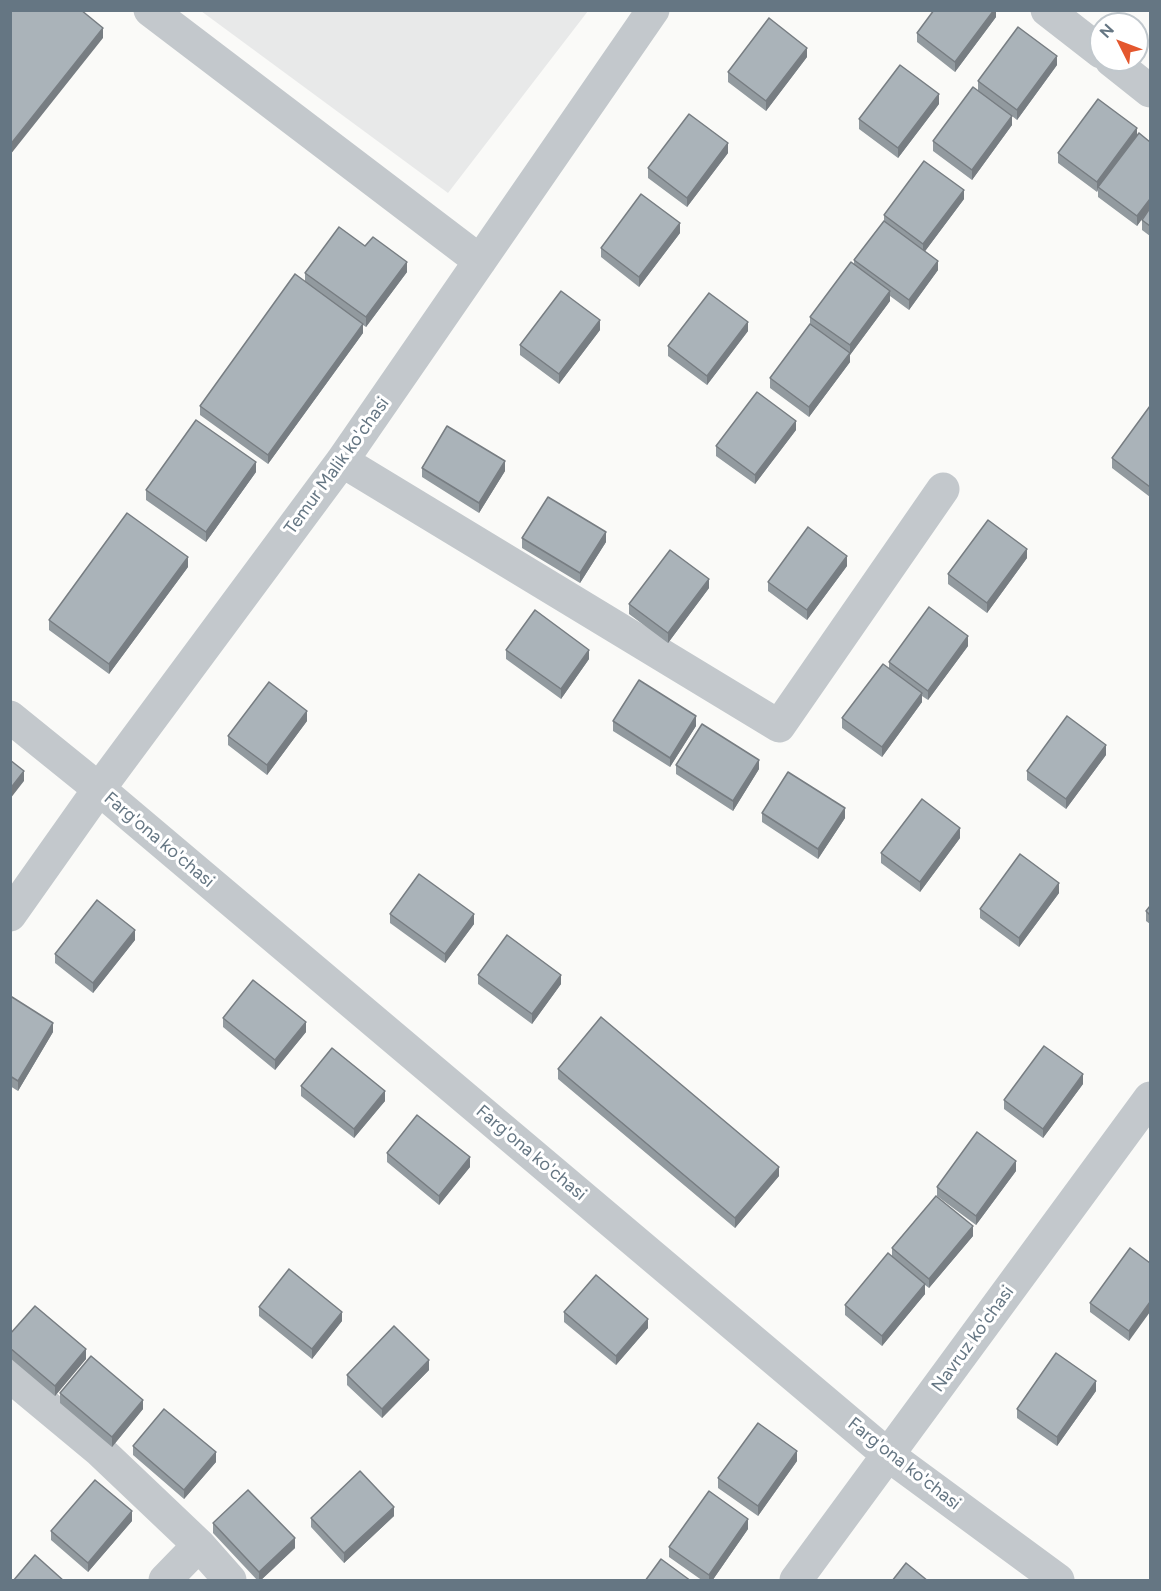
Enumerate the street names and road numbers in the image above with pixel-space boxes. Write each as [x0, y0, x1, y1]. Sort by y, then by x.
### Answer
street label: Temur Malik ko'chasi [280, 393, 394, 539]
street label: Farg'ona ko'chasi [99, 788, 219, 892]
street label: Farg'ona ko'chasi [471, 1101, 591, 1205]
street label: Navruz ko'chasi [927, 1282, 1019, 1396]
street label: Farg'ona ko'chasi [843, 1413, 965, 1515]

